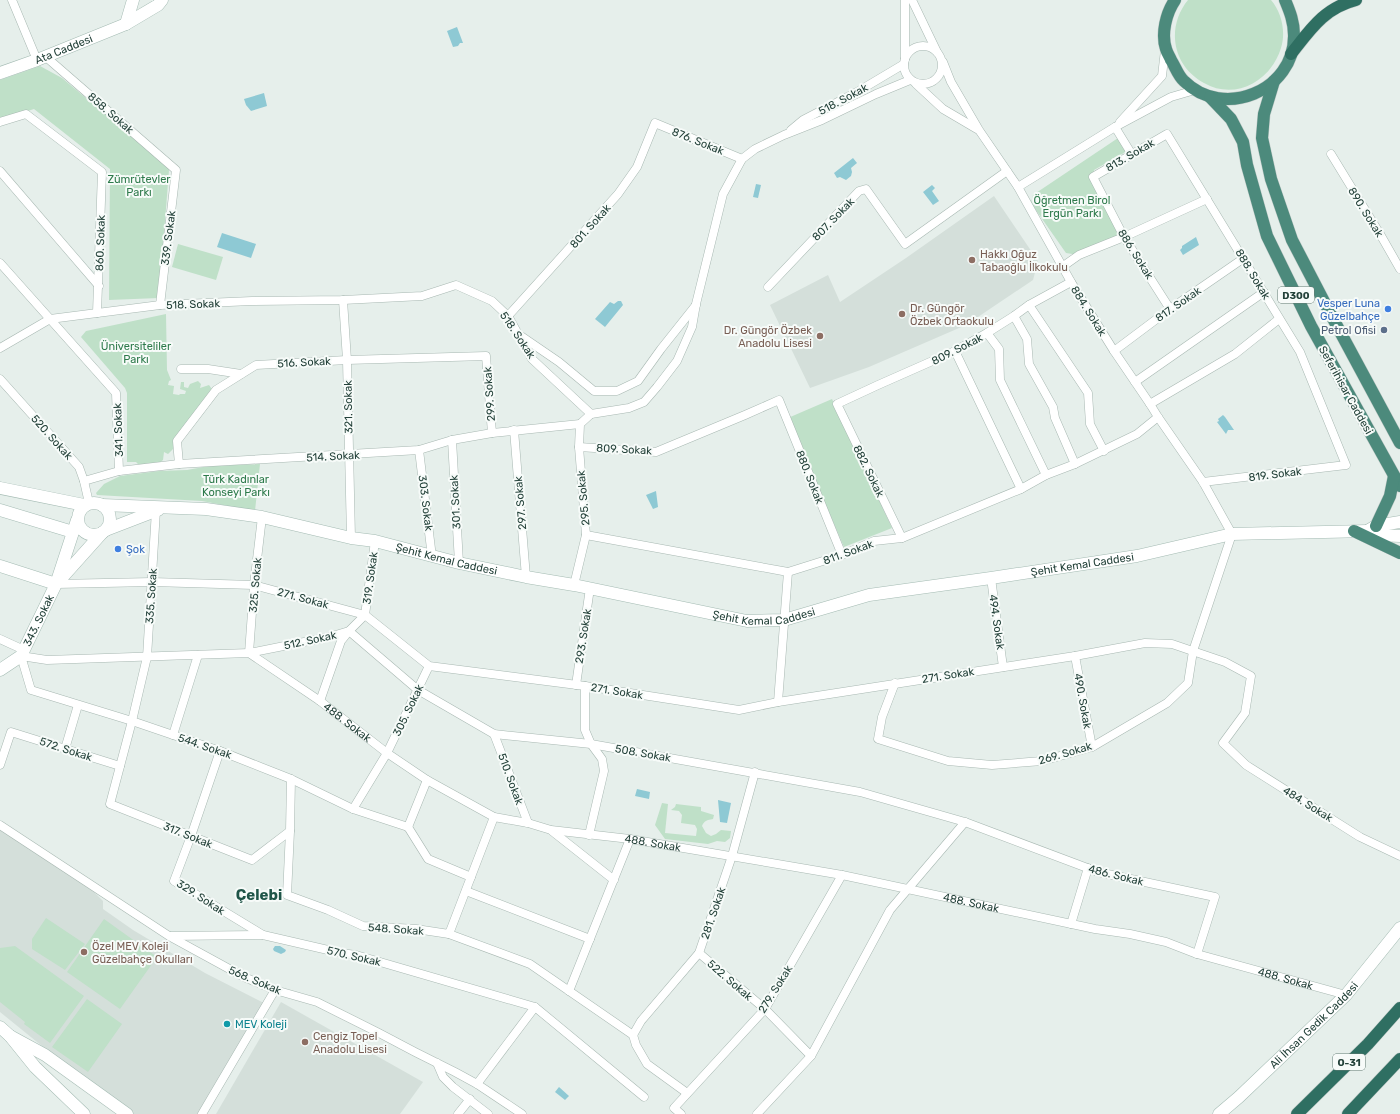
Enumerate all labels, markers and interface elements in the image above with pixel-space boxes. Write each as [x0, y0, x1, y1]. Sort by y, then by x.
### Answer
street label: Ata Caddesi [33, 32, 95, 67]
street label: 518. Sokak [816, 81, 870, 118]
street label: 858. Sokak [85, 90, 136, 137]
street label: 876. Sokak [670, 125, 726, 158]
street label: 813. Sokak [1104, 136, 1157, 175]
park label: Zümrütevler Parkı [108, 173, 171, 199]
street label: 890. Sokak [1345, 185, 1386, 240]
park label: Öğretmen Birol Ergün Parkı [1034, 194, 1110, 220]
street label: 807. Sokak [810, 195, 857, 244]
street label: 801. Sokak [567, 201, 614, 251]
street label: 339. Sokak [159, 210, 178, 266]
street label: 860. Sokak [93, 214, 108, 271]
street label: 886. Sokak [1115, 227, 1156, 282]
street label: 888. Sokak [1232, 247, 1273, 302]
place label: Hakkı Oğuz Tabaoğlu İlkokulu [980, 248, 1068, 274]
marker: Hakkı Oğuz Tabaoğlu İlkokulu [967, 255, 977, 265]
street label: 884. Sokak [1068, 284, 1109, 339]
street label: 817. Sokak [1153, 284, 1204, 325]
road number: D300 [1278, 287, 1314, 303]
street label: 518. Sokak [166, 297, 220, 312]
place label: Vesper Luna Güzelbahçe [1317, 297, 1380, 323]
place label: Dr. Güngör Özbek Ortaokulu [910, 302, 994, 328]
marker: Vesper Luna Güzelbahçe [1383, 304, 1393, 314]
street label: 518. Sokak [497, 309, 538, 362]
marker: Dr. Güngör Özbek Ortaokulu [897, 309, 907, 319]
place label: Dr. Güngör Özbek Anadolu Lisesi [724, 324, 812, 350]
place label: Petrol Ofisi [1321, 324, 1376, 337]
marker: Petrol Ofisi [1379, 325, 1389, 335]
marker: Dr. Güngör Özbek Anadolu Lisesi [815, 331, 825, 341]
street label: 809. Sokak [929, 331, 985, 368]
park label: Üniversiteliler Parkı [101, 340, 172, 366]
street label: Seferihisar Caddesi [1316, 344, 1375, 437]
street label: 516. Sokak [277, 355, 331, 370]
street label: 299. Sokak [481, 366, 498, 422]
street label: 321. Sokak [342, 380, 355, 434]
street label: 341. Sokak [111, 403, 126, 457]
street label: 520. Sokak [28, 412, 75, 463]
street label: 809. Sokak [596, 442, 652, 457]
street label: 882. Sokak [850, 443, 887, 500]
street label: 880. Sokak [793, 448, 826, 506]
street label: 514. Sokak [306, 449, 360, 464]
street label: 819. Sokak [1248, 465, 1303, 484]
street label: 295. Sokak [575, 470, 592, 526]
park label: Türk Kadınlar Konseyi Parkı [202, 473, 270, 499]
street label: 303. Sokak [416, 474, 435, 532]
street label: 301. Sokak [448, 474, 463, 529]
street label: 297. Sokak [512, 475, 529, 530]
street label: 811. Sokak [821, 537, 875, 568]
street label: Şehit Kemal Caddesi [394, 541, 498, 578]
place label: Şok [126, 543, 145, 556]
marker: Şok [113, 544, 123, 554]
street label: 319. Sokak [360, 551, 381, 605]
street label: Şehit Kemal Caddesi [1030, 551, 1135, 579]
street label: 325. Sokak [247, 557, 264, 613]
street label: 335. Sokak [143, 568, 160, 624]
street label: 271. Sokak [276, 585, 330, 612]
street label: 343. Sokak [21, 592, 57, 649]
street label: 494. Sokak [986, 594, 1007, 651]
street label: Şehit Kemal Caddesi [711, 605, 817, 628]
street label: 293. Sokak [573, 607, 594, 664]
street label: 512. Sokak [283, 629, 338, 652]
street label: 271. Sokak [921, 665, 975, 686]
street label: 490. Sokak [1071, 672, 1094, 730]
street label: 271. Sokak [590, 681, 644, 702]
street label: 305. Sokak [390, 682, 427, 738]
street label: 488. Sokak [321, 700, 374, 745]
street label: 544. Sokak [176, 731, 234, 762]
street label: 572. Sokak [38, 735, 94, 764]
street label: 269. Sokak [1037, 740, 1094, 767]
street label: 508. Sokak [614, 742, 672, 765]
street label: 510. Sokak [495, 752, 526, 807]
street label: 484. Sokak [1280, 784, 1335, 825]
street label: 317. Sokak [161, 820, 215, 851]
street label: 488. Sokak [624, 832, 682, 855]
street label: 486. Sokak [1087, 862, 1145, 889]
street label: 329. Sokak [174, 877, 228, 918]
street label: 281. Sokak [699, 885, 729, 941]
district label: Çelebi [236, 886, 282, 904]
street label: 488. Sokak [942, 891, 1000, 915]
street label: 548. Sokak [367, 921, 425, 938]
place label: Özel MEV Koleji Güzelbahçe Okulları [92, 940, 193, 966]
street label: 570. Sokak [326, 944, 382, 969]
marker: Özel MEV Koleji Güzelbahçe Okulları [79, 947, 89, 957]
street label: 522. Sokak [705, 957, 755, 1004]
street label: 279. Sokak [756, 963, 795, 1016]
street label: 568. Sokak [226, 964, 283, 998]
street label: 488. Sokak [1256, 965, 1315, 993]
street label: Ali İhsan Gedik Caddesi [1267, 979, 1361, 1071]
place label: MEV Koleji [235, 1018, 287, 1031]
marker: MEV Koleji [222, 1019, 232, 1029]
place label: Cengiz Topel Anadolu Lisesi [313, 1030, 387, 1056]
marker: Cengiz Topel Anadolu Lisesi [300, 1037, 310, 1047]
road number: O-31 [1333, 1054, 1365, 1070]

